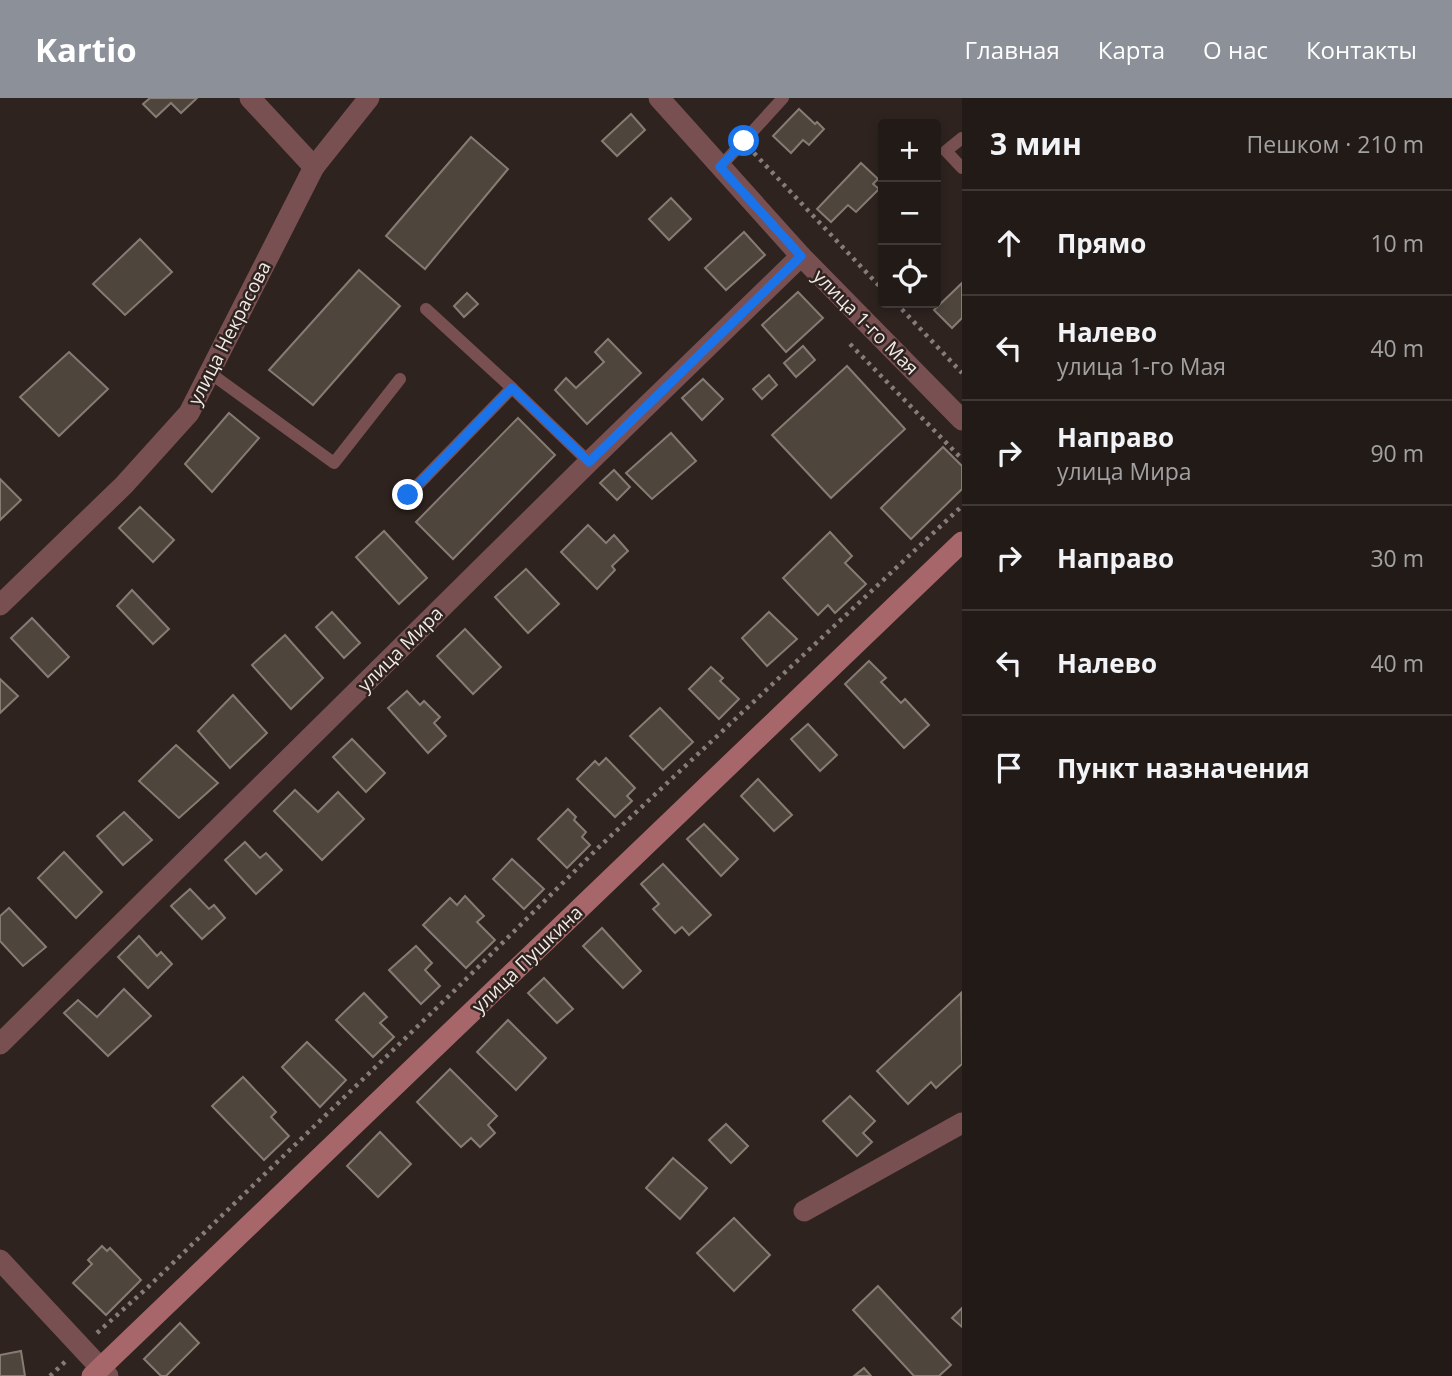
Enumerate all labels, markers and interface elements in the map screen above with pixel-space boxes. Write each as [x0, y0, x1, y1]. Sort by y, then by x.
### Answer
text: Kartio [35, 27, 137, 72]
text: Главная [965, 33, 1060, 66]
text: Карта [1098, 33, 1165, 66]
text: О нас [1203, 33, 1268, 66]
text: Контакты [1306, 33, 1417, 66]
map controls [878, 119, 941, 308]
button: + [878, 119, 941, 182]
text: 3 мин [990, 123, 1082, 164]
route start [728, 125, 759, 156]
text: Пешком · 210 m [1247, 128, 1424, 160]
button: − [878, 182, 941, 245]
icon: ahead [990, 224, 1028, 262]
text: Прямо [1057, 225, 1146, 261]
text: 10 m [1370, 227, 1424, 259]
button: locate [878, 245, 941, 308]
street label: улица Некрасова [181, 256, 277, 410]
street label: улица 1-го Мая [807, 263, 925, 381]
text: Налево [1057, 314, 1157, 350]
icon: left [990, 329, 1028, 367]
text: 40 m [1370, 332, 1424, 364]
text: улица 1-го Мая [1057, 350, 1226, 382]
text: Направо [1057, 419, 1174, 455]
icon: right [990, 434, 1028, 472]
text: 90 m [1370, 437, 1424, 469]
text: улица Мира [1057, 455, 1192, 487]
route end [392, 479, 423, 510]
icon: right [990, 539, 1028, 577]
text: Направо [1057, 540, 1174, 576]
text: 30 m [1370, 542, 1424, 574]
street label: улица Мира [351, 600, 449, 698]
icon: left [990, 644, 1028, 682]
text: Налево [1057, 645, 1157, 681]
text: 40 m [1370, 647, 1424, 679]
icon: arrive [990, 749, 1028, 787]
text: Пункт назначения [1057, 750, 1310, 786]
street label: улица Пушкина [466, 899, 588, 1019]

